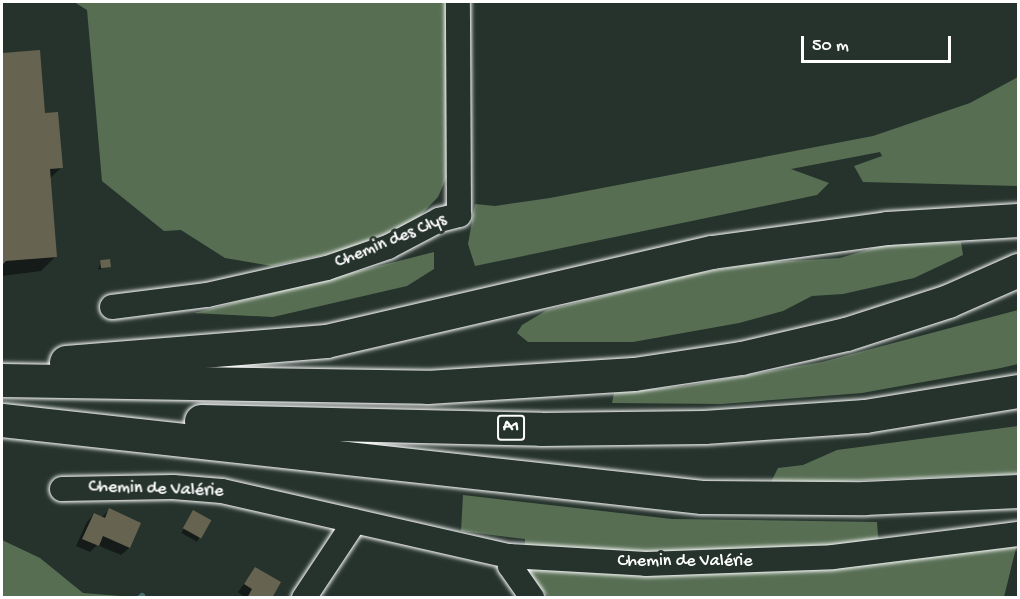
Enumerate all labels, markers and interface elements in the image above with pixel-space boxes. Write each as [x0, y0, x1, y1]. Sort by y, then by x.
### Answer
scale bar [804, 24, 954, 62]
text: 50 m [812, 36, 849, 57]
street label: Chemin des Clys [332, 210, 450, 274]
road number: A1 [496, 415, 526, 441]
street label: Chemin de Valérie [88, 477, 224, 503]
street label: Chemin de Valérie [617, 551, 753, 573]

